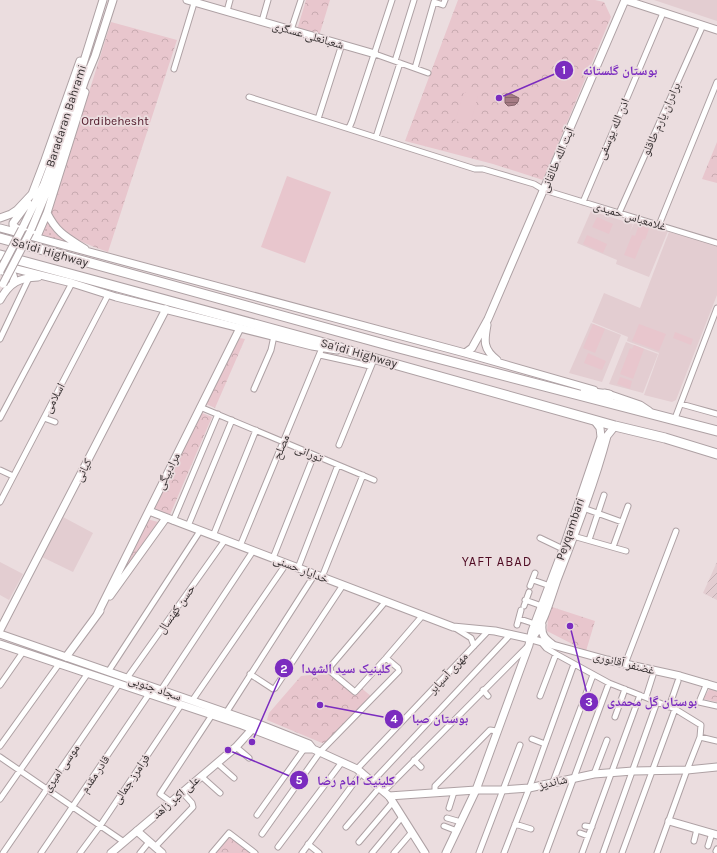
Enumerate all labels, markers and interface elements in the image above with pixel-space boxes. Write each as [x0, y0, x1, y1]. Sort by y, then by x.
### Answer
street label: شعبانعلی عسگری [271, 18, 345, 52]
callout: بوستان گلستانه [554, 58, 665, 83]
street label: Baradaran Bahrami [43, 63, 89, 169]
text: 1 [562, 63, 566, 77]
text: بوستان گلستانه [583, 63, 658, 78]
street label: برادران یارم طاقلو [639, 80, 684, 158]
street label: اذن الله یوسفی [594, 96, 632, 162]
park label: Ordibehesht [81, 114, 149, 128]
street label: آیت الله طالقانی [537, 125, 577, 195]
street label: غلامعباس حمیدی [592, 198, 668, 234]
street label: Sa'idi Highway [10, 234, 90, 270]
street label: Sa'idi Highway [319, 335, 399, 371]
street label: اسلامی [40, 381, 68, 415]
street label: مصلح [270, 432, 292, 462]
street label: تورانی [293, 441, 325, 465]
street label: مرادبیگی [153, 450, 183, 492]
street label: کیانی [71, 456, 95, 484]
street label: Peyqambari [553, 496, 587, 562]
street label: خدایار حسنی [271, 552, 331, 586]
district label: YAFT ABAD [462, 554, 532, 569]
street label: حسن کهنسال [154, 581, 198, 636]
street label: مهری آسیابر [425, 649, 471, 698]
street label: غضنفر آقانوری [592, 649, 656, 677]
callout: کلینیک سید الشهدا [274, 656, 399, 681]
text: کلینیک سید الشهدا [301, 661, 391, 676]
text: 2 [280, 662, 288, 676]
street label: سجاد جنوبی [127, 672, 183, 704]
callout: بوستان گل محمدی [579, 689, 705, 714]
text: بوستان گل محمدی [607, 694, 698, 710]
text: 3 [585, 695, 593, 709]
callout: بوستان صبا [384, 706, 477, 731]
text: بوستان صبا [412, 711, 469, 726]
text: 4 [390, 712, 398, 726]
street label: موسی امیری [39, 741, 83, 795]
street label: فرامرز جمالی [109, 751, 153, 807]
street label: قادر مقدم [77, 753, 113, 796]
callout: کلینیک امام رضا [289, 768, 403, 793]
street label: شاندیز [536, 772, 569, 792]
street label: علی اکبر زاهد [149, 773, 203, 822]
text: 5 [296, 773, 303, 787]
text: کلینیک امام رضا [317, 773, 395, 790]

